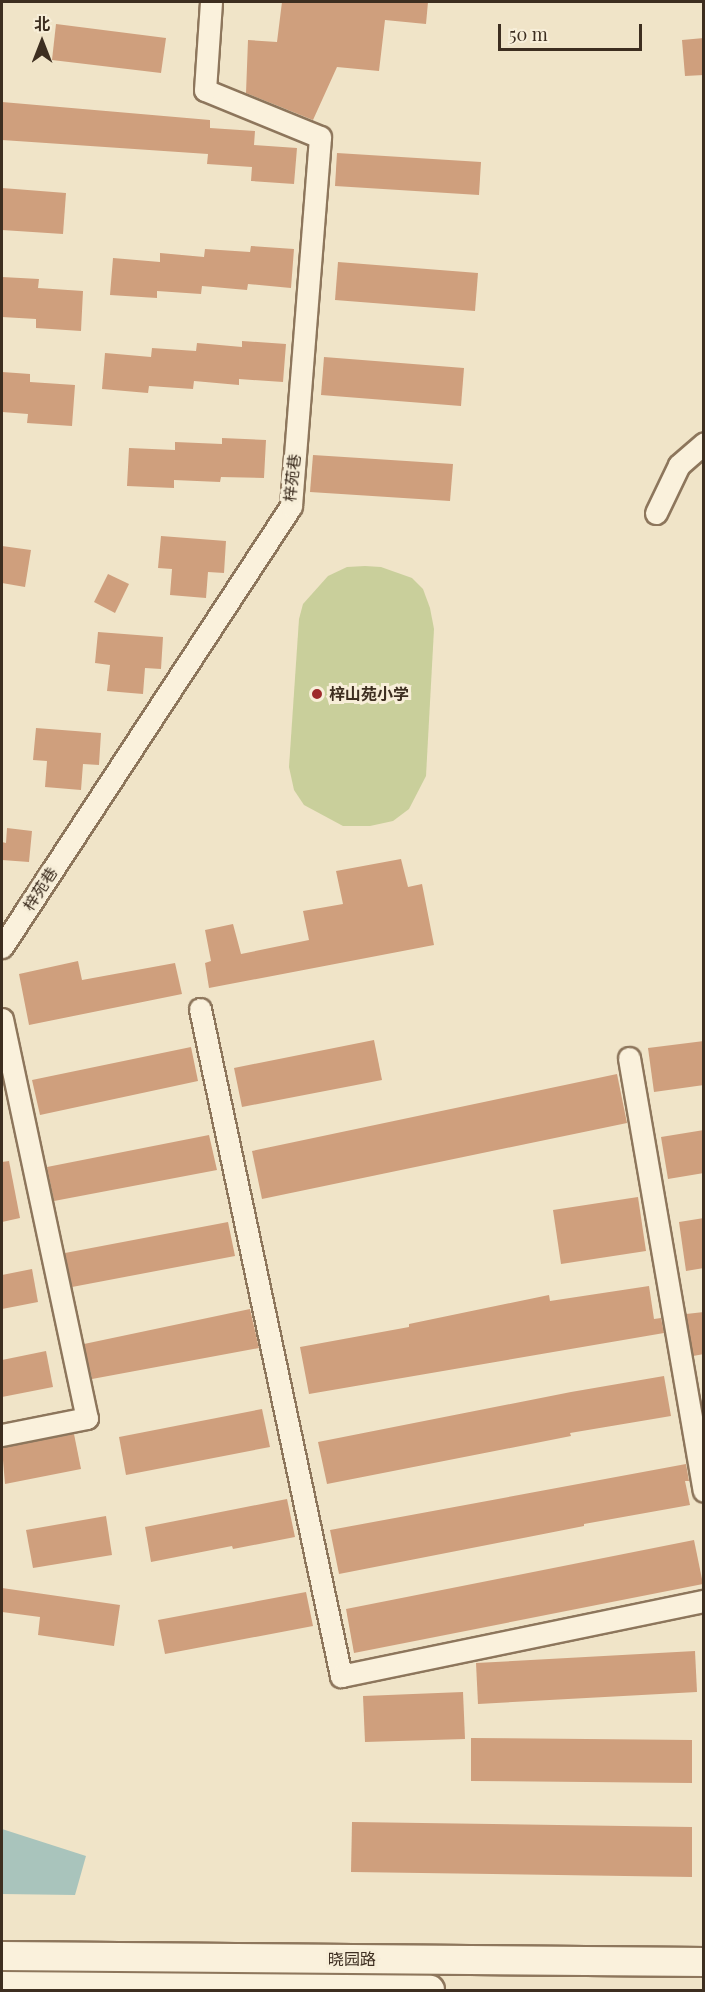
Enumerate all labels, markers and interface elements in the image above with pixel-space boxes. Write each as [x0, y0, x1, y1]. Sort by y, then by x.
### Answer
north arrow [12, 12, 72, 72]
scale bar [501, 12, 645, 50]
text: 北 [34, 13, 50, 34]
text: 50 m [509, 22, 548, 46]
street label: 梓苑巷 [280, 453, 304, 503]
place label: 梓山苑小学 [329, 684, 409, 704]
marker: 梓山苑小学 [310, 687, 324, 701]
street label: 梓苑巷 [19, 864, 61, 914]
street label: 晓园路 [328, 1949, 376, 1969]

